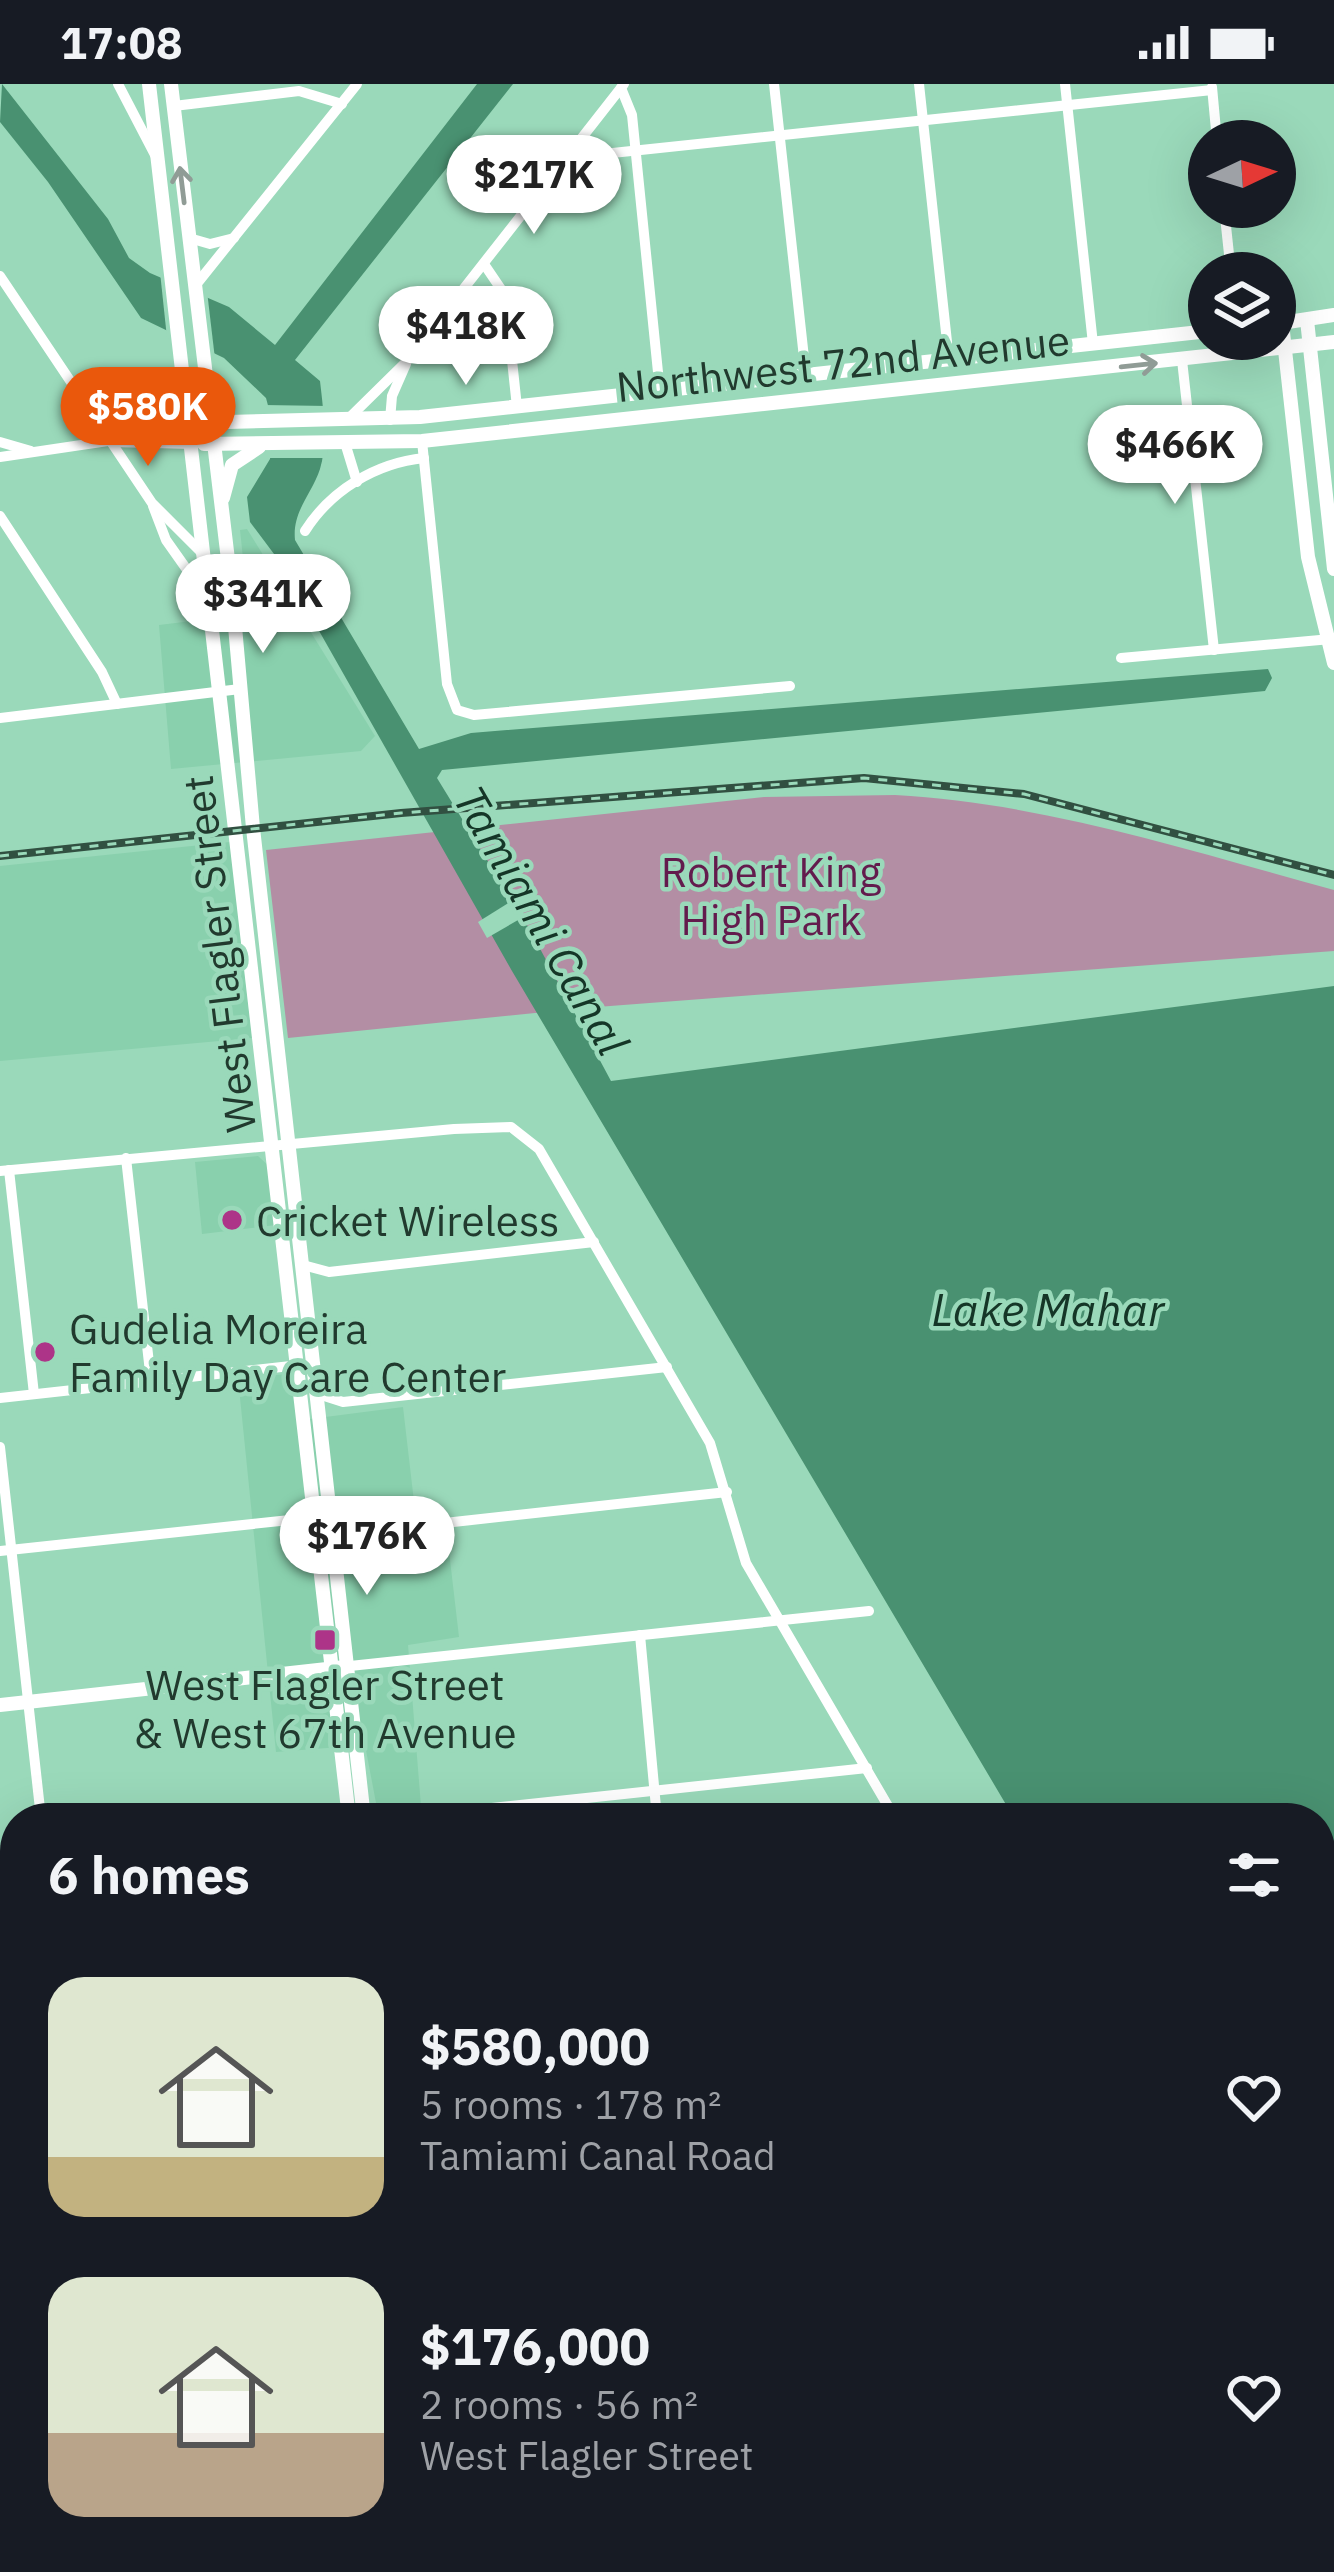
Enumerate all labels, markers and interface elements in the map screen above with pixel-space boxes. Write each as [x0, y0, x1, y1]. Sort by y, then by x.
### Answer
text: 17:08 [60, 13, 183, 71]
north arrow [1188, 120, 1296, 228]
map controls [1188, 120, 1296, 360]
pin: $217K [450, 135, 618, 237]
text: $217K [474, 148, 594, 199]
one-way arrow [171, 166, 193, 205]
button: layers [1188, 252, 1296, 360]
pin: $418K [382, 286, 550, 388]
text: $418K [406, 299, 526, 350]
street label: Northwest 72nd Avenue [613, 312, 1073, 414]
one-way arrow [1119, 353, 1158, 375]
pin: $580K [64, 367, 232, 469]
text: $580K [88, 380, 208, 431]
pin: $466K [1091, 405, 1259, 507]
text: $466K [1115, 418, 1235, 469]
pin: $341K [179, 554, 347, 656]
text: $341K [203, 567, 323, 618]
street label: West Flagler Street [170, 772, 268, 1136]
water label: Tamiami Canal [441, 775, 643, 1065]
park label: Robert King High Park [661, 844, 881, 947]
place label: Cricket Wireless [256, 1193, 560, 1248]
marker: Cricket Wireless [219, 1207, 245, 1233]
water label: Lake Mahar [932, 1280, 1166, 1338]
place label: Gudelia Moreira Family Day Care Center [69, 1301, 506, 1404]
marker: Gudelia Moreira Family Day Care Center [32, 1339, 58, 1365]
pin: $176K [283, 1496, 451, 1598]
text: $176K [307, 1509, 427, 1560]
marker: West Flagler Street & West 67th Avenue [312, 1627, 338, 1653]
place label: West Flagler Street & West 67th Avenue [134, 1657, 516, 1760]
text: 6 homes [48, 1842, 250, 1908]
icon: filters [1221, 1842, 1287, 1908]
text: $580,000 [420, 2013, 650, 2079]
icon: home [144, 2025, 288, 2169]
icon: heart [1221, 2064, 1287, 2130]
text: 5 rooms · 178 m² [420, 2079, 722, 2130]
text: Tamiami Canal Road [420, 2130, 776, 2181]
text: $176,000 [420, 2313, 650, 2379]
icon: home [144, 2325, 288, 2469]
icon: heart [1221, 2364, 1287, 2430]
text: 2 rooms · 56 m² [420, 2379, 698, 2430]
text: West Flagler Street [420, 2430, 754, 2481]

